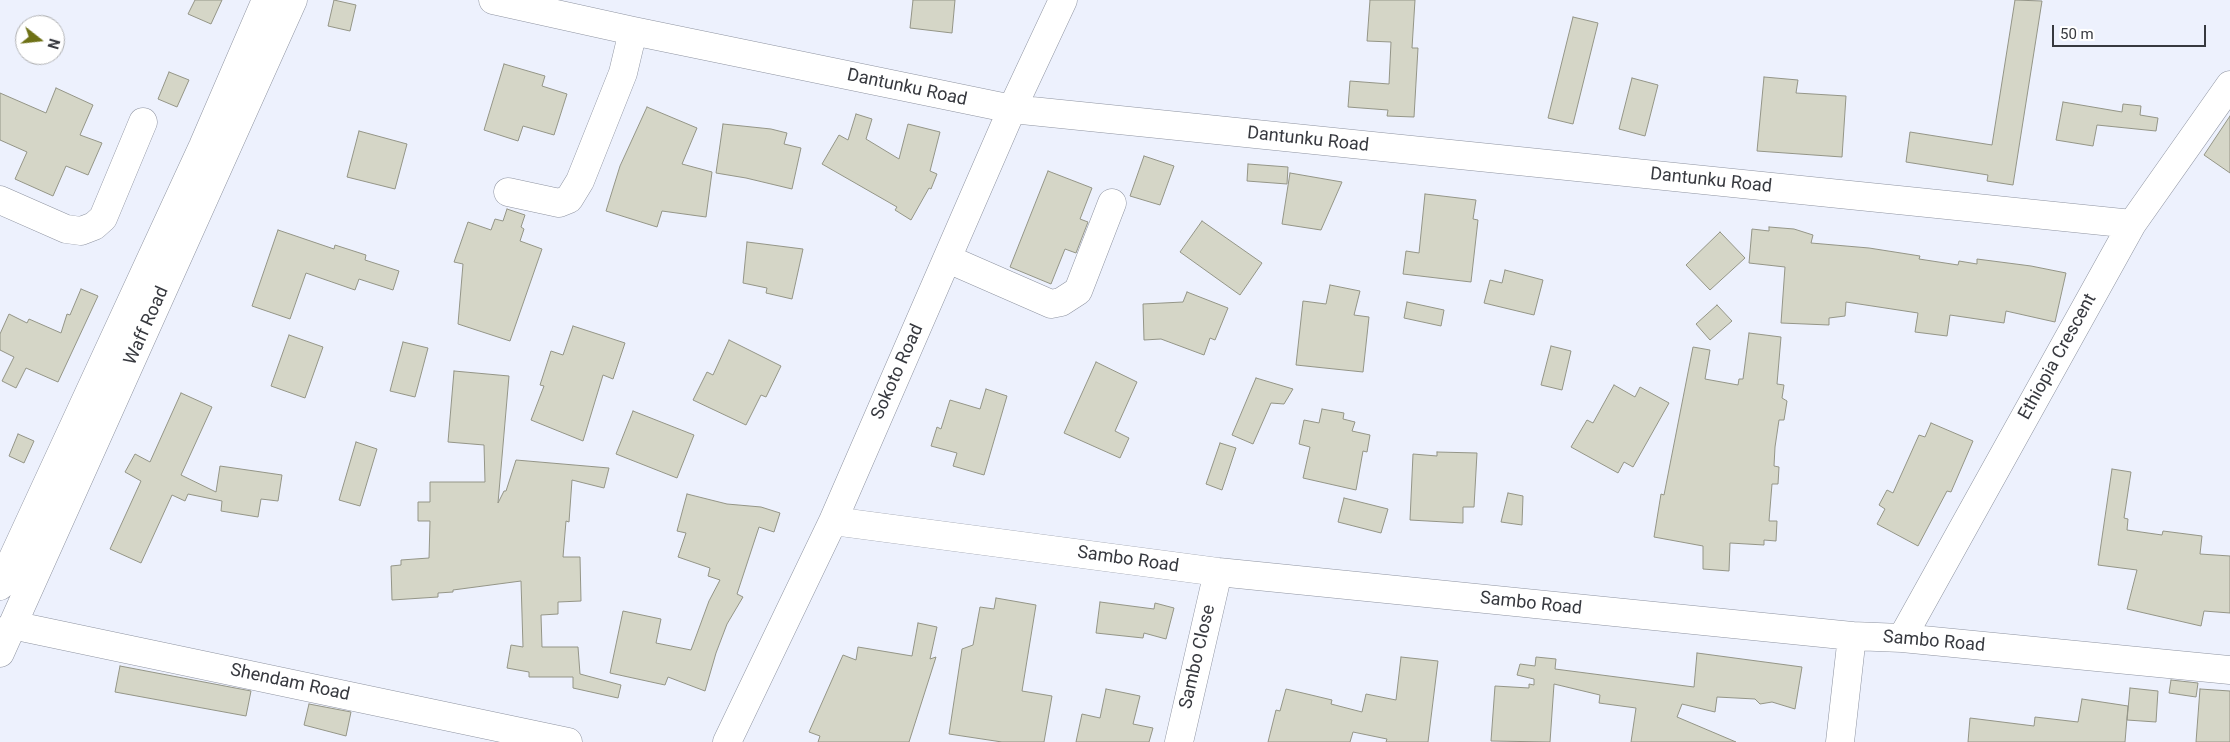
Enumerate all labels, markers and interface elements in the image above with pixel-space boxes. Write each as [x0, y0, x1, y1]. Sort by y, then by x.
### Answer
north arrow [15, 15, 65, 65]
scale bar [2055, 15, 2209, 47]
text: 50 m [2060, 25, 2094, 43]
text: N [44, 37, 63, 51]
street label: Dantunku Road [845, 65, 969, 111]
street label: Dantunku Road [1246, 123, 1370, 157]
street label: Dantunku Road [1649, 164, 1773, 198]
street label: Waff Road [120, 283, 174, 369]
street label: Ethiopia Crescent [2014, 290, 2102, 424]
street label: Sokoto Road [867, 321, 929, 423]
street label: Sambo Road [1076, 542, 1180, 578]
street label: Sambo Road [1479, 588, 1583, 620]
street label: Sambo Close [1176, 603, 1220, 711]
street label: Sambo Road [1882, 627, 1986, 657]
street label: Shendam Road [228, 660, 352, 706]

